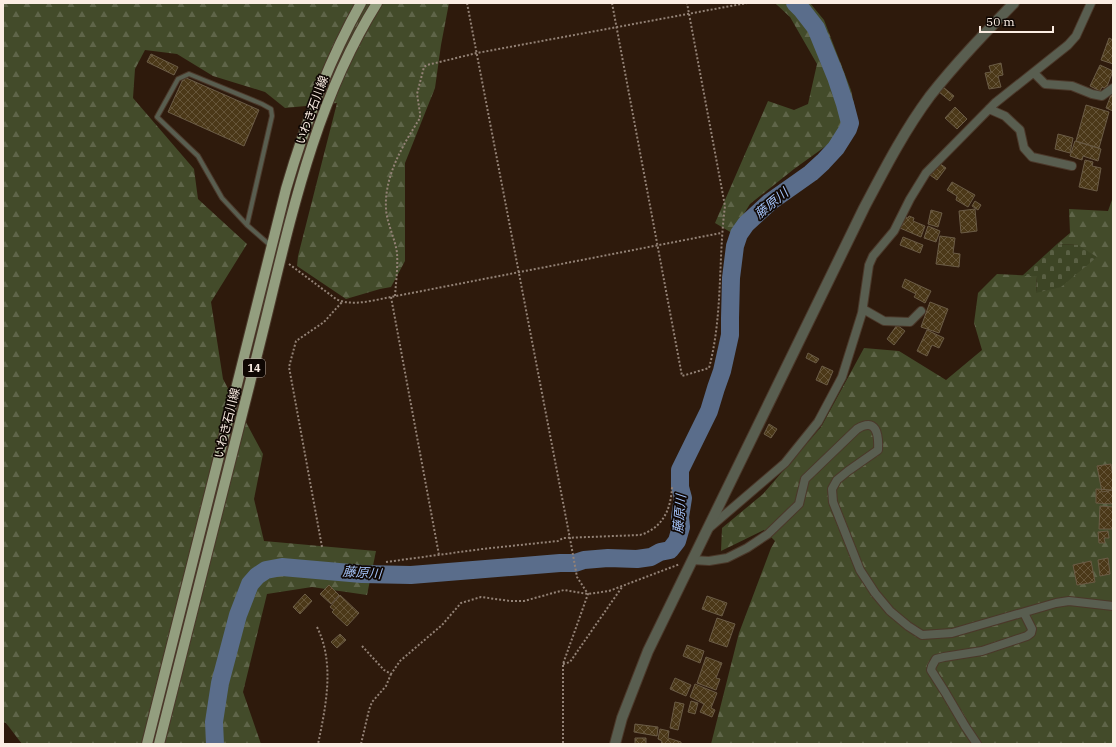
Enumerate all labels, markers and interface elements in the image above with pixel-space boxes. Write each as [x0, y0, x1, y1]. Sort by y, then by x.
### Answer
scale bar [980, 8, 1053, 34]
text: 50 m [986, 14, 1015, 29]
street label: いわき石川線 [292, 73, 331, 146]
water label: 藤原川 [751, 183, 793, 222]
road number: 14 [243, 359, 265, 377]
street label: いわき石川線 [211, 386, 243, 460]
water label: 藤原川 [669, 492, 690, 534]
water label: 藤原川 [342, 563, 384, 582]

